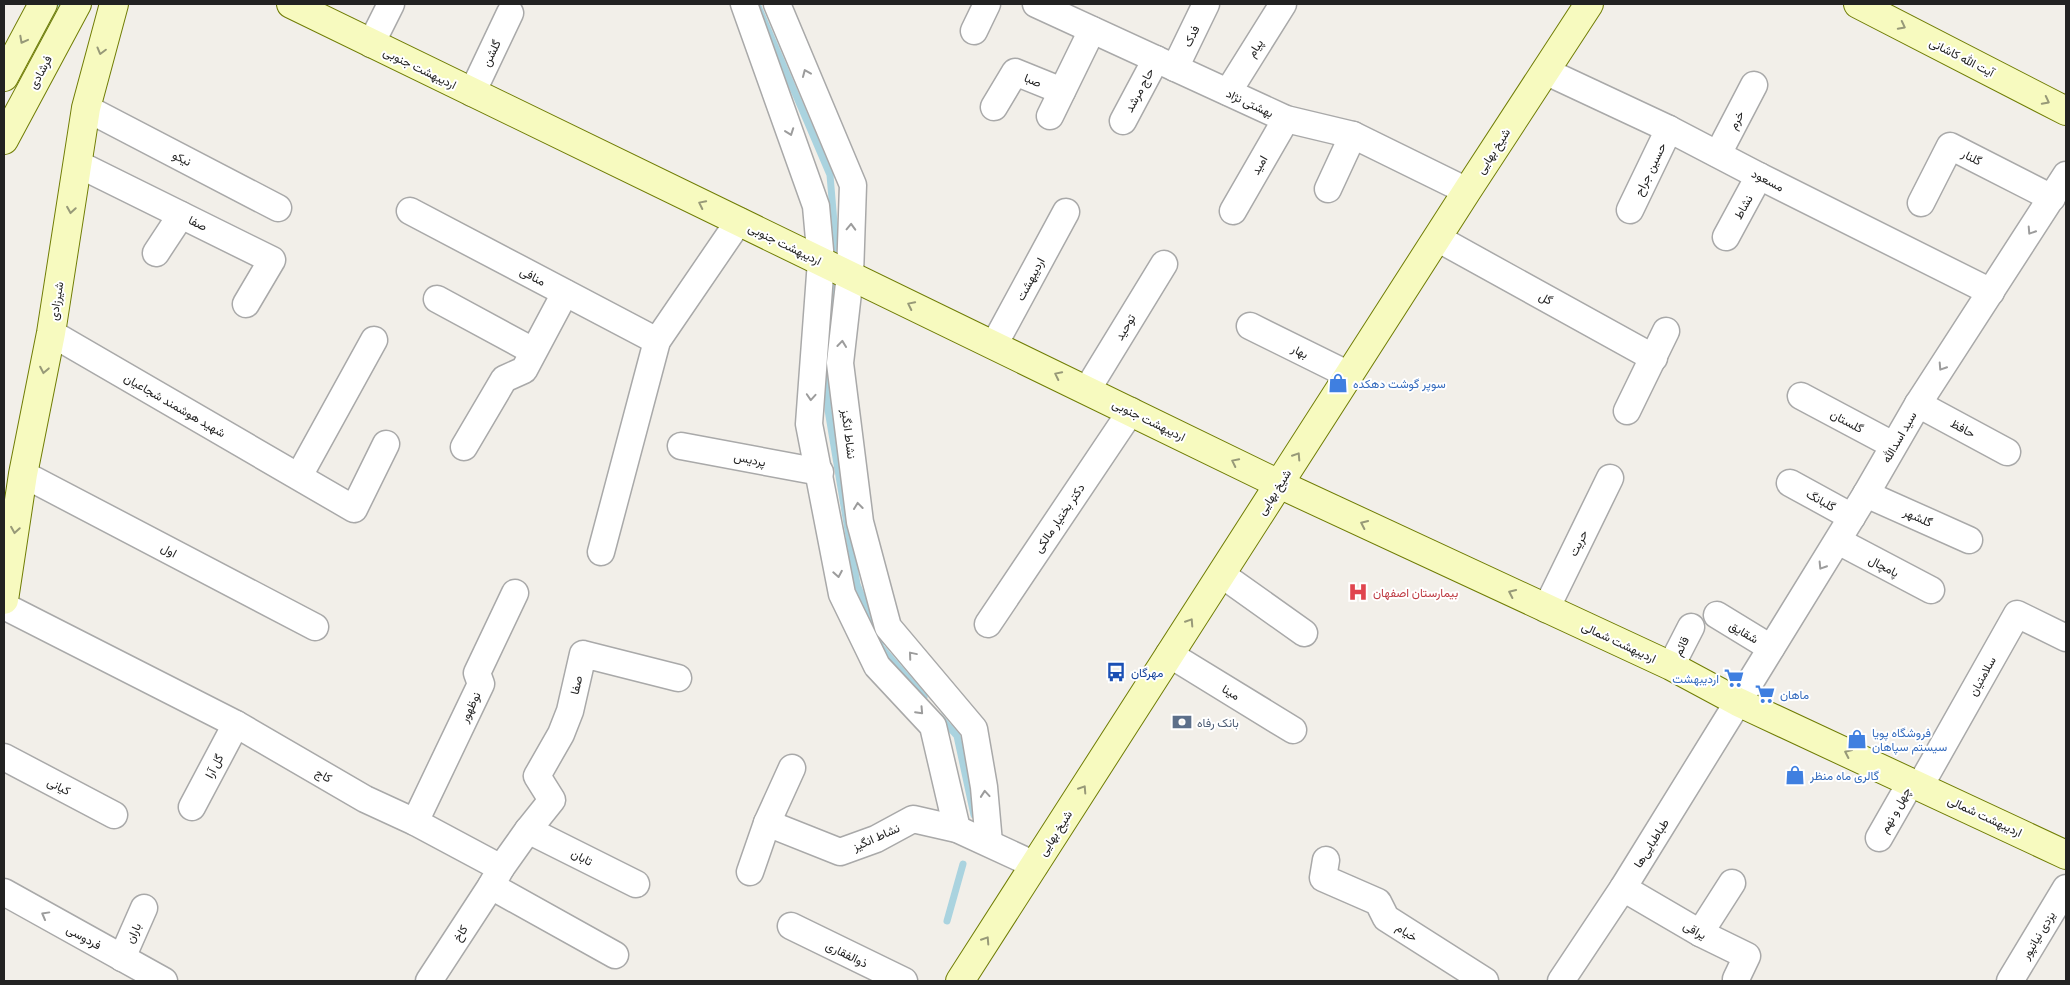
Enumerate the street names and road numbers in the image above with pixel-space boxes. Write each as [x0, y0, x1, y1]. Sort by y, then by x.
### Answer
street label: فدک [1179, 23, 1203, 49]
street label: آیت الله کاشانی [1927, 34, 1998, 81]
street label: پیام [1244, 36, 1267, 60]
street label: گلشن [478, 37, 505, 69]
street label: اردیبهشت جنوبی [381, 44, 459, 93]
street label: فرشادی [25, 53, 56, 92]
street label: حاج مرشد [1121, 65, 1159, 116]
street label: صبا [1022, 70, 1044, 90]
street label: بهشتی نژاد [1223, 85, 1276, 121]
street label: خرم [1725, 108, 1748, 132]
street label: شیخ بهایی [1473, 125, 1515, 178]
street label: حسین جراح [1631, 140, 1671, 199]
street label: گلنار [1958, 145, 1985, 169]
street label: نیکو [170, 147, 194, 170]
street label: امید [1248, 153, 1270, 177]
street label: مسعود [1749, 165, 1787, 195]
street label: نشاط [1730, 192, 1756, 222]
street label: صفا [186, 212, 210, 234]
street label: اردیبهشت جنوبی [746, 220, 824, 269]
street label: اردیبهشت [1012, 255, 1049, 304]
street label: منافی [517, 263, 548, 290]
street label: شیرزادی [46, 281, 67, 322]
street label: گل [1536, 288, 1555, 309]
street label: توحید [1111, 311, 1140, 343]
street label: بهار [1288, 340, 1311, 362]
street label: شهید هوشمند شجاعیان [121, 370, 229, 441]
street label: اردیبهشت جنوبی [1110, 396, 1188, 445]
street label: گلستان [1828, 406, 1866, 436]
street label: نشاط انگیز [837, 407, 859, 460]
street label: سید اسدالله [1878, 409, 1920, 465]
street label: حافظ [1948, 415, 1978, 441]
street label: پردیس [733, 449, 767, 470]
street label: شیخ بهایی [1254, 466, 1296, 519]
street label: دکتر بختیار مالکی [1030, 480, 1089, 556]
street label: گلبانگ [1804, 486, 1838, 514]
street label: گلشهر [1900, 504, 1935, 531]
street label: حریت [1565, 527, 1592, 559]
street label: اول [158, 540, 179, 561]
street label: پامچال [1866, 552, 1902, 581]
street label: شقایق [1726, 617, 1761, 647]
street label: اردیبهشت شمالی [1579, 618, 1659, 667]
street label: قائم [1670, 634, 1693, 659]
street label: سلامتیان [1965, 654, 1999, 698]
street label: صفا [567, 674, 585, 696]
street label: مینا [1219, 681, 1243, 703]
street label: نوظهور [456, 689, 484, 726]
street label: گل آرا [201, 751, 227, 781]
street label: کاج [312, 764, 335, 787]
street label: کیانی [44, 774, 73, 799]
street label: چهل و نهم [1876, 784, 1915, 836]
street label: اردیبهشت شمالی [1945, 792, 2025, 841]
street label: شیخ بهایی [1035, 807, 1077, 860]
street label: طباطبایی‌ها [1630, 816, 1673, 871]
street label: نشاط انگیز [849, 820, 902, 855]
street label: تابان [569, 845, 595, 869]
street label: یزدی نیانپور [2017, 908, 2059, 963]
street label: یراقی [1680, 918, 1709, 943]
street label: باران [122, 920, 145, 946]
street label: خیام [1393, 920, 1421, 945]
street label: فردوسی [63, 921, 104, 954]
street label: کاخ [449, 922, 472, 945]
street label: ذوالفقاری [823, 937, 871, 972]

